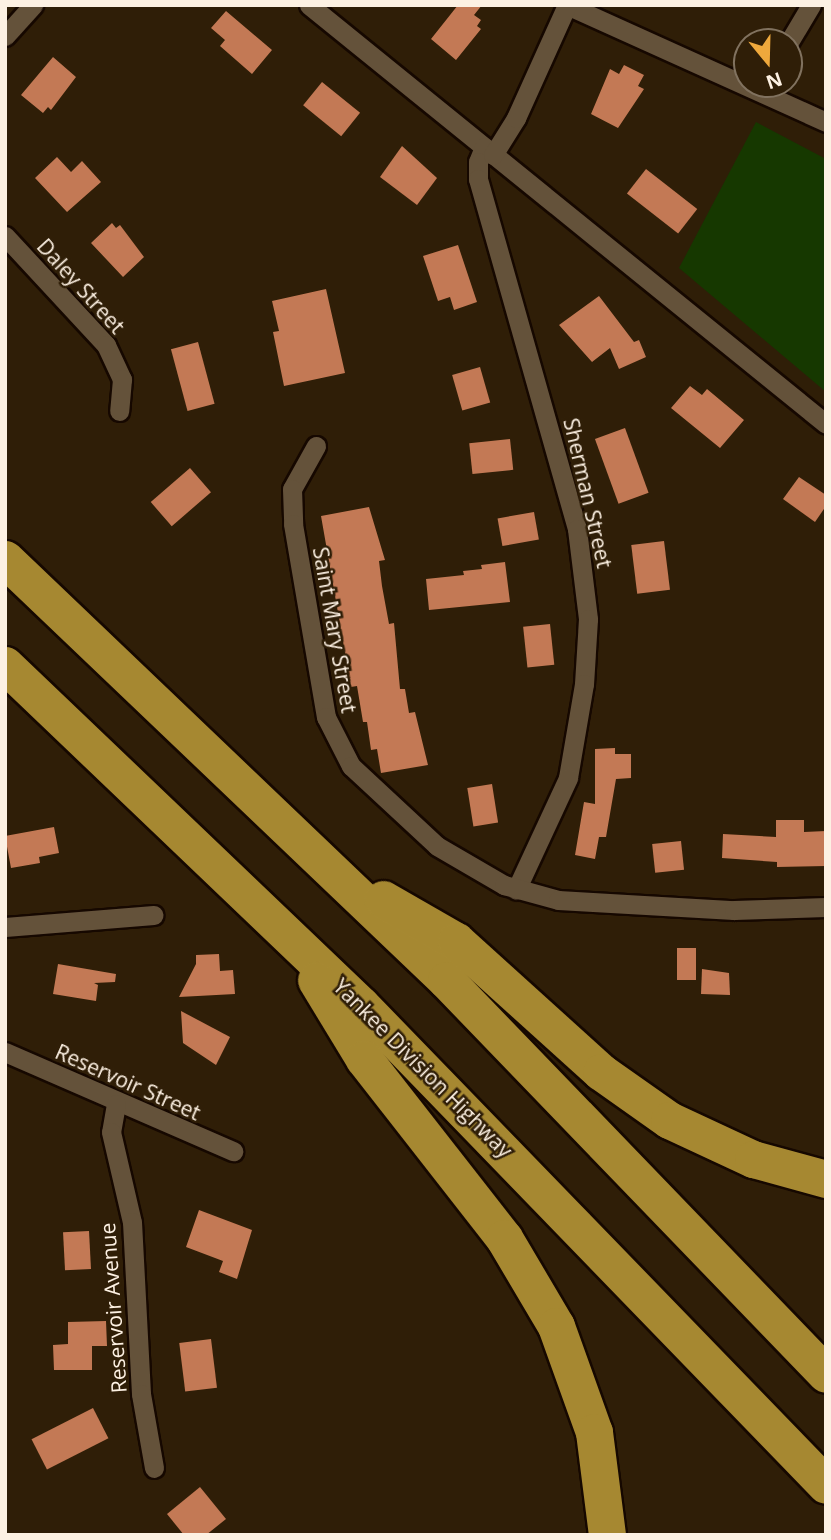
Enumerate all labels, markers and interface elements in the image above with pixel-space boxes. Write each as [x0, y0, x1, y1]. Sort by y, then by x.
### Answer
north arrow [733, 28, 803, 98]
text: N [763, 66, 786, 96]
street label: Daley Street [32, 233, 130, 339]
street label: Sherman Street [559, 416, 617, 570]
street label: Saint Mary Street [308, 545, 362, 715]
street label: Yankee Division Highway [328, 973, 518, 1163]
street label: Reservoir Street [52, 1039, 204, 1125]
street label: Reservoir Avenue [94, 1222, 132, 1394]

